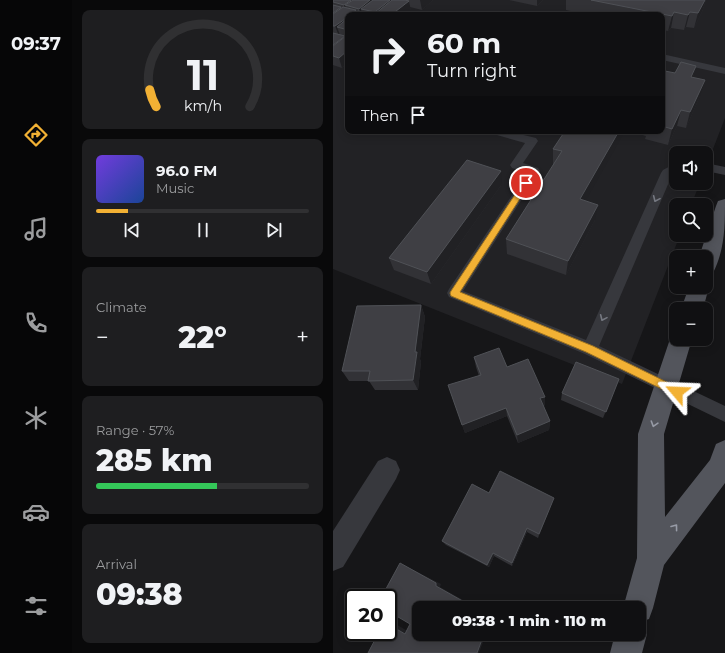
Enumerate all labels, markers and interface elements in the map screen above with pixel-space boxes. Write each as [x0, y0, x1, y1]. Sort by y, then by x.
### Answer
text: 60 m [427, 26, 501, 60]
icon: right [361, 28, 413, 80]
text: 09:37 [11, 33, 61, 55]
text: 11 [186, 50, 219, 100]
text: Turn right [427, 60, 517, 82]
text: km/h [183, 97, 222, 115]
icon: arrive [407, 104, 429, 126]
text: Then [361, 106, 399, 125]
icon: directions [22, 121, 50, 149]
map controls [669, 146, 713, 346]
button: sound [669, 146, 713, 190]
text: 96.0 FM [156, 161, 217, 180]
pin [509, 166, 543, 200]
icon: arrive [515, 172, 537, 194]
text: Music [156, 180, 194, 196]
one-way arrow [653, 195, 661, 202]
button: search [669, 198, 713, 242]
icon: music [22, 215, 50, 243]
icon: previous [121, 219, 143, 241]
icon: pause [192, 219, 214, 241]
icon: next [263, 219, 285, 241]
button: + [669, 250, 713, 294]
text: Climate [96, 299, 147, 315]
button: − [669, 302, 713, 346]
icon: phone [22, 309, 50, 337]
one-way arrow [600, 314, 608, 321]
text: 22° [178, 319, 227, 356]
text: − [96, 324, 109, 351]
text: + [296, 324, 309, 351]
position arrow [656, 371, 698, 413]
icon: climate [22, 404, 50, 432]
one-way arrow [650, 420, 659, 427]
text: Range · 57% [96, 422, 174, 438]
text: 285 km [96, 442, 213, 479]
icon: car [22, 498, 50, 526]
one-way arrow [670, 525, 677, 532]
text: Arrival [96, 556, 137, 572]
text: 09:38 [96, 576, 183, 613]
speed limit sign: 20 [345, 589, 397, 641]
icon: filters [22, 592, 50, 620]
text: 09:38 · 1 min · 110 m [452, 611, 606, 630]

